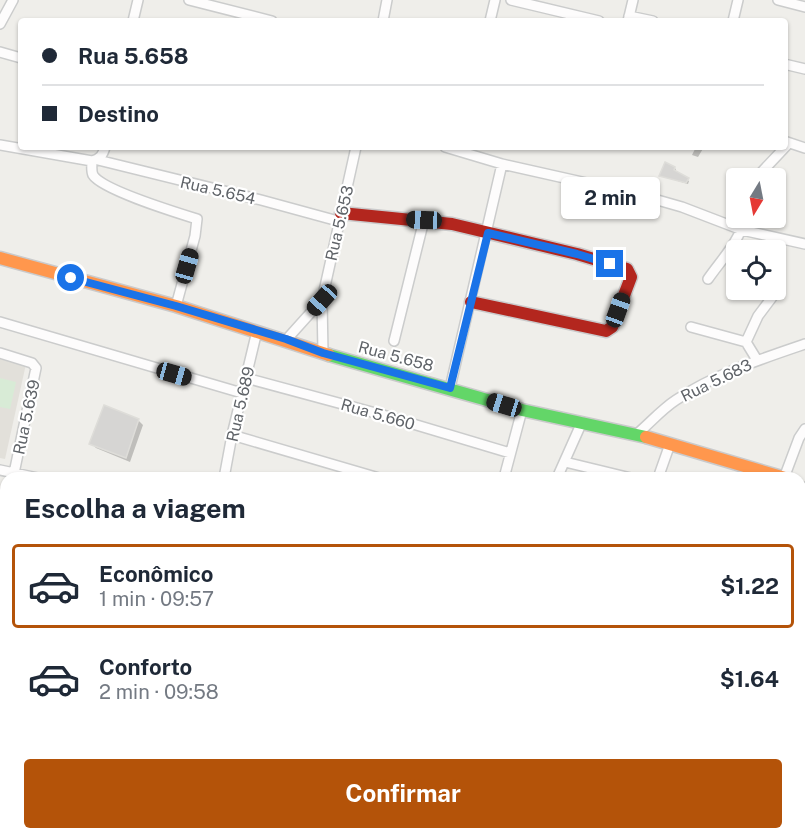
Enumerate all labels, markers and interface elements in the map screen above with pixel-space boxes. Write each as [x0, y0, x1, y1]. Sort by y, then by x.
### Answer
text: Rua 5.658 [78, 43, 189, 69]
text: Destino [78, 101, 159, 127]
north arrow [726, 168, 786, 228]
map controls [726, 168, 786, 300]
street label: Rua 5.654 [178, 173, 257, 208]
callout: 2 min [560, 177, 660, 219]
street label: Rua 5.653 [322, 184, 357, 263]
text: 2 min [584, 186, 637, 210]
car [406, 210, 442, 230]
button: locate [726, 240, 786, 300]
car [173, 246, 201, 286]
route end [596, 250, 623, 277]
route start [57, 264, 84, 291]
car [303, 281, 341, 319]
car [603, 290, 633, 330]
street label: Rua 5.658 [356, 337, 436, 376]
street label: Rua 5.683 [678, 355, 755, 406]
car [154, 360, 194, 388]
street label: Rua 5.689 [223, 365, 258, 444]
street label: Rua 5.639 [9, 378, 44, 456]
car [484, 391, 524, 419]
street label: Rua 5.660 [339, 395, 417, 434]
text: Escolha a viagem [24, 492, 246, 524]
icon: car [27, 559, 81, 613]
text: Econômico [99, 561, 214, 587]
text: $1.22 [720, 573, 779, 599]
text: 1 min · 09:57 [99, 587, 214, 611]
icon: car [27, 652, 81, 706]
text: Conforto [99, 654, 192, 680]
text: $1.64 [720, 666, 779, 692]
text: 2 min · 09:58 [99, 680, 219, 704]
button: Confirmar [24, 759, 782, 828]

